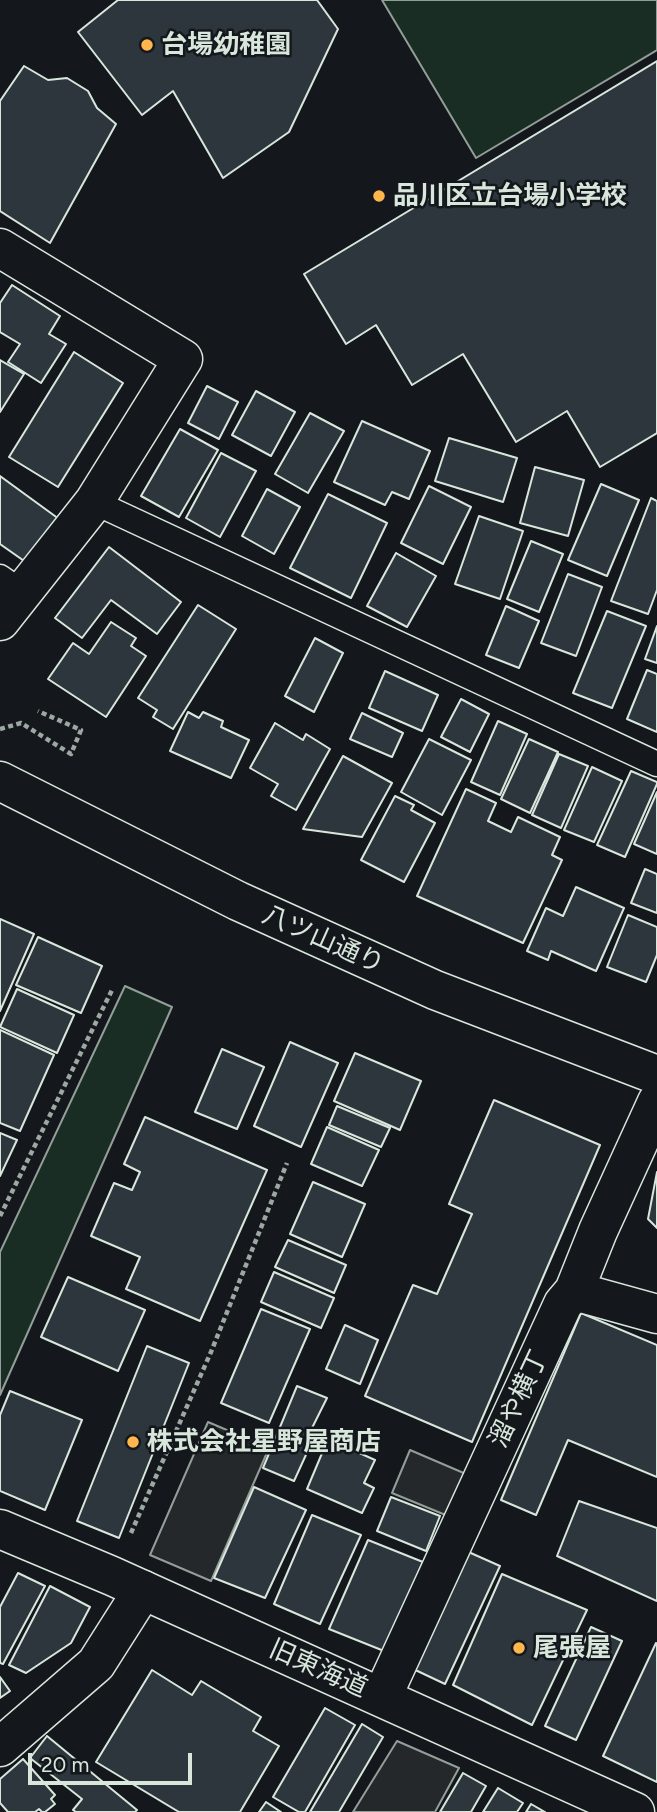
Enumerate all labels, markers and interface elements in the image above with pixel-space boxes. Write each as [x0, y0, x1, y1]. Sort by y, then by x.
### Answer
place label: 台場幼稚園 [161, 29, 291, 61]
marker: 台場幼稚園 [139, 37, 155, 53]
place label: 品川区立台場小学校 [393, 180, 627, 212]
marker: 品川区立台場小学校 [371, 188, 387, 204]
street label: 八ツ山通り [257, 899, 389, 981]
street label: 溜や横丁 [483, 1345, 555, 1453]
place label: 株式会社星野屋商店 [147, 1426, 381, 1458]
marker: 株式会社星野屋商店 [125, 1434, 141, 1450]
place label: 尾張屋 [533, 1632, 611, 1664]
street label: 旧東海道 [264, 1634, 372, 1704]
marker: 尾張屋 [511, 1640, 527, 1656]
scale bar [32, 1738, 196, 1782]
text: 20 m [41, 1752, 89, 1777]

